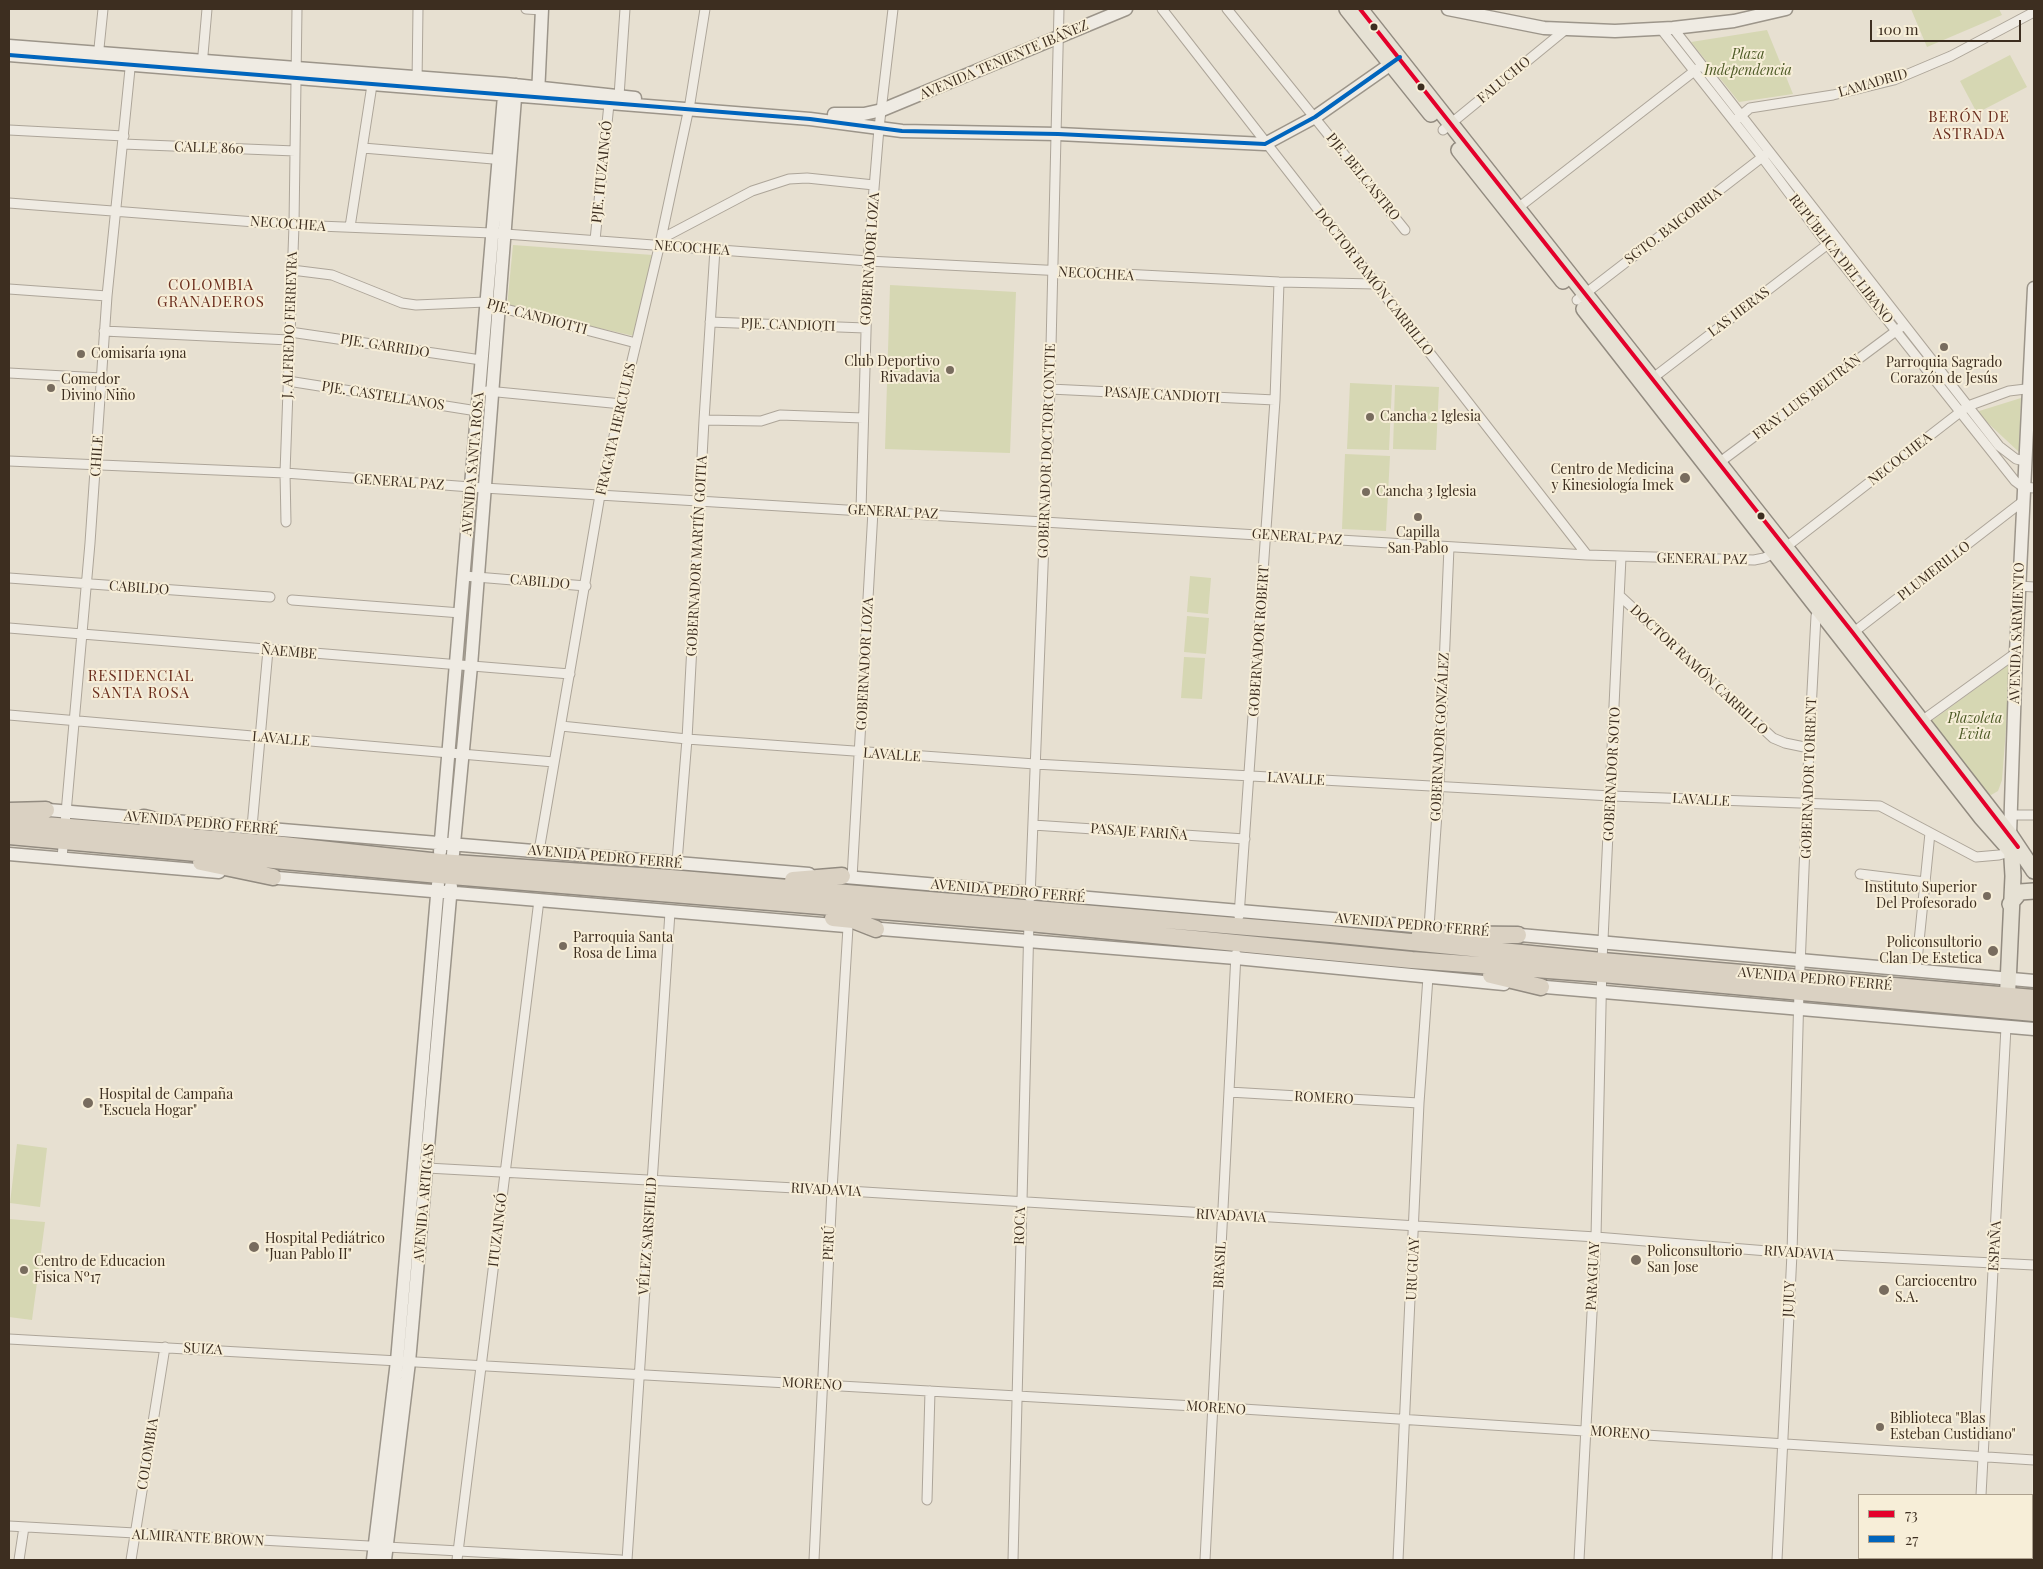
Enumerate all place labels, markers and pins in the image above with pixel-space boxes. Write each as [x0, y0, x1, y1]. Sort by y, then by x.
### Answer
unlabelled marker [1369, 22, 1379, 32]
unlabelled marker [1416, 82, 1426, 92]
marker: Parroquia Sagrado Corazón de Jesús [1938, 341, 1950, 353]
place label: Comisaría 19na [91, 346, 186, 362]
marker: Comisaría 19na [75, 348, 87, 360]
place label: Club Deportivo Rivadavia [844, 354, 940, 387]
place label: Parroquia Sagrado Corazón de Jesús [1886, 355, 2002, 388]
marker: Club Deportivo Rivadavia [944, 364, 956, 376]
place label: Comedor Divino Niño [61, 372, 136, 404]
marker: Comedor Divino Niño [45, 382, 57, 394]
place label: Cancha 2 Iglesia [1380, 409, 1481, 425]
marker: Cancha 2 Iglesia [1364, 411, 1376, 423]
place label: Centro de Medicina y Kinesiología Imek [1551, 462, 1674, 494]
marker: Centro de Medicina y Kinesiología Imek [1678, 471, 1692, 485]
place label: Cancha 3 Iglesia [1376, 484, 1477, 500]
marker: Cancha 3 Iglesia [1360, 486, 1372, 498]
marker: Capilla San Pablo [1412, 511, 1424, 523]
unlabelled marker [1756, 511, 1766, 521]
place label: Capilla San Pablo [1388, 525, 1448, 558]
place label: Instituto Superior Del Profesorado [1864, 880, 1977, 912]
marker: Instituto Superior Del Profesorado [1981, 890, 1993, 902]
place label: Parroquia Santa Rosa de Lima [573, 930, 673, 962]
place label: Policonsultorio Clan De Estetica [1879, 935, 1982, 968]
marker: Parroquia Santa Rosa de Lima [557, 940, 569, 952]
marker: Policonsultorio Clan De Estetica [1986, 944, 2000, 958]
place label: Hospital de Campaña "Escuela Hogar" [99, 1087, 233, 1120]
marker: Hospital de Campaña "Escuela Hogar" [81, 1096, 95, 1110]
place label: Hospital Pediátrico "Juan Pablo II" [265, 1231, 385, 1264]
marker: Hospital Pediátrico "Juan Pablo II" [247, 1240, 261, 1254]
place label: Policonsultorio San Jose [1647, 1244, 1743, 1276]
marker: Policonsultorio San Jose [1629, 1253, 1643, 1267]
place label: Centro de Educacion Fisica Nº17 [34, 1254, 165, 1286]
marker: Centro de Educacion Fisica Nº17 [18, 1264, 30, 1276]
place label: Carciocentro S.A. [1895, 1274, 1977, 1306]
marker: Carciocentro S.A. [1877, 1283, 1891, 1297]
place label: Biblioteca "Blas Esteban Custidiano" [1890, 1411, 2016, 1444]
marker: Biblioteca "Blas Esteban Custidiano" [1874, 1421, 1886, 1433]

